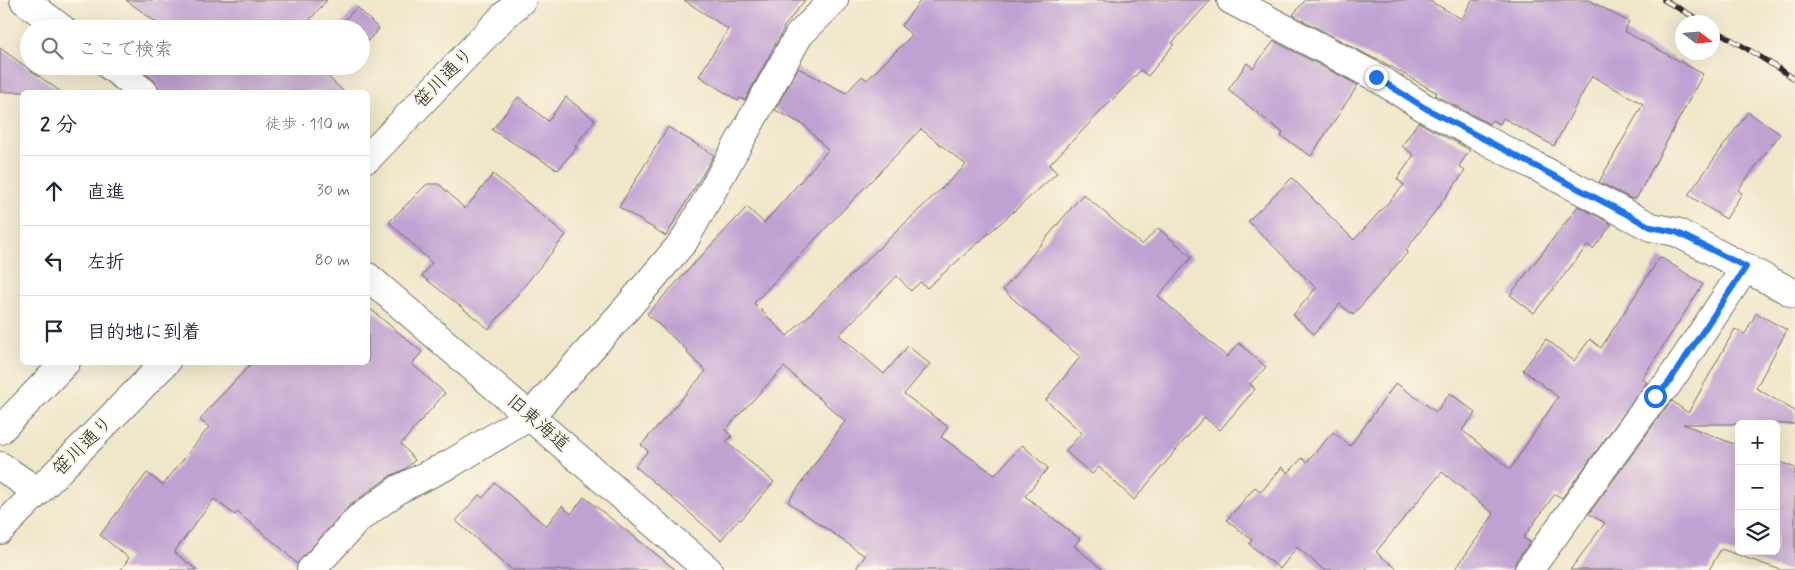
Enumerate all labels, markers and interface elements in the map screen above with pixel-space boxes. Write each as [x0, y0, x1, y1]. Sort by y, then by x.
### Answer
north arrow [1675, 15, 1720, 60]
search box [20, 20, 370, 75]
icon: search [38, 34, 66, 62]
text: ここで検索 [78, 37, 173, 62]
street label: 笹川通り [409, 42, 479, 114]
route end [1365, 66, 1388, 89]
text: 2 分 [40, 111, 77, 139]
text: 徒歩 · 110 m [265, 114, 350, 135]
icon: ahead [40, 177, 68, 205]
text: 直進 [87, 180, 125, 205]
text: 30 m [317, 180, 350, 201]
icon: left [40, 247, 68, 275]
text: 左折 [87, 250, 125, 275]
text: 80 m [315, 250, 350, 271]
icon: arrive [40, 317, 68, 345]
text: 目的地に到着 [87, 320, 201, 345]
route start [1644, 385, 1667, 408]
street label: 旧東海道 [501, 389, 575, 457]
street label: 笹川通り [47, 410, 119, 482]
map controls [1735, 420, 1780, 555]
button: + [1735, 420, 1780, 465]
button: − [1735, 465, 1780, 510]
button: layers [1735, 510, 1780, 555]

